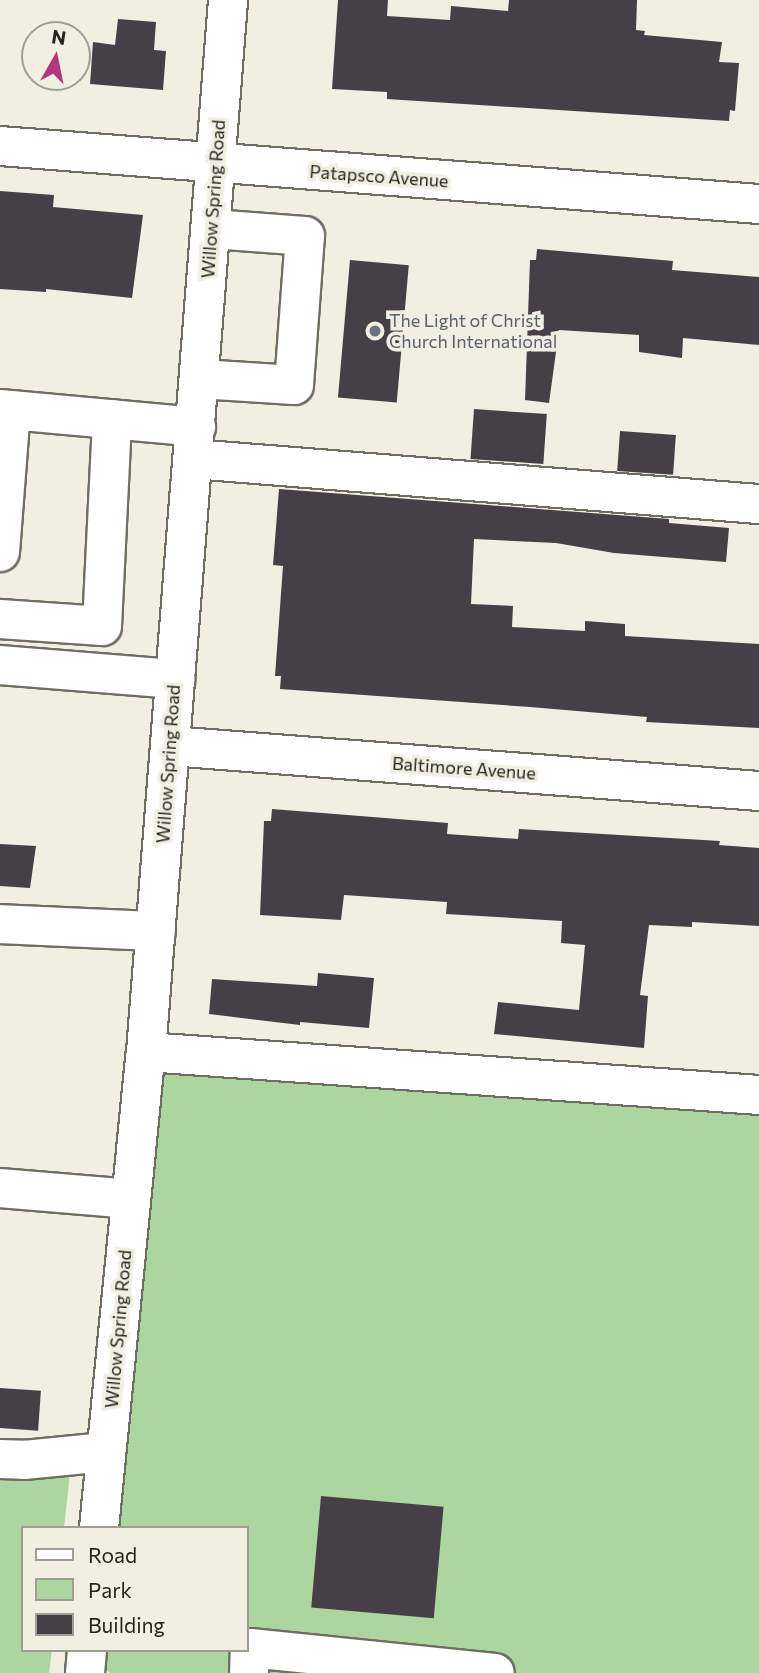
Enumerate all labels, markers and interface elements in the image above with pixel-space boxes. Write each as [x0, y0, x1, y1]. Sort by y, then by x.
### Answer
north arrow [21, 21, 91, 91]
text: N [50, 24, 68, 49]
street label: Willow Spring Road [197, 119, 229, 279]
street label: Patapsco Avenue [309, 160, 449, 192]
place label: The Light of Christ Church International [389, 310, 557, 352]
marker: The Light of Christ Church International [367, 323, 383, 339]
street label: Willow Spring Road [152, 684, 184, 844]
street label: Baltimore Avenue [391, 752, 537, 784]
street label: Willow Spring Road [100, 1249, 136, 1409]
legend [21, 1526, 248, 1652]
text: Road [88, 1542, 137, 1567]
text: Park [88, 1577, 132, 1602]
text: Building [88, 1612, 165, 1637]

